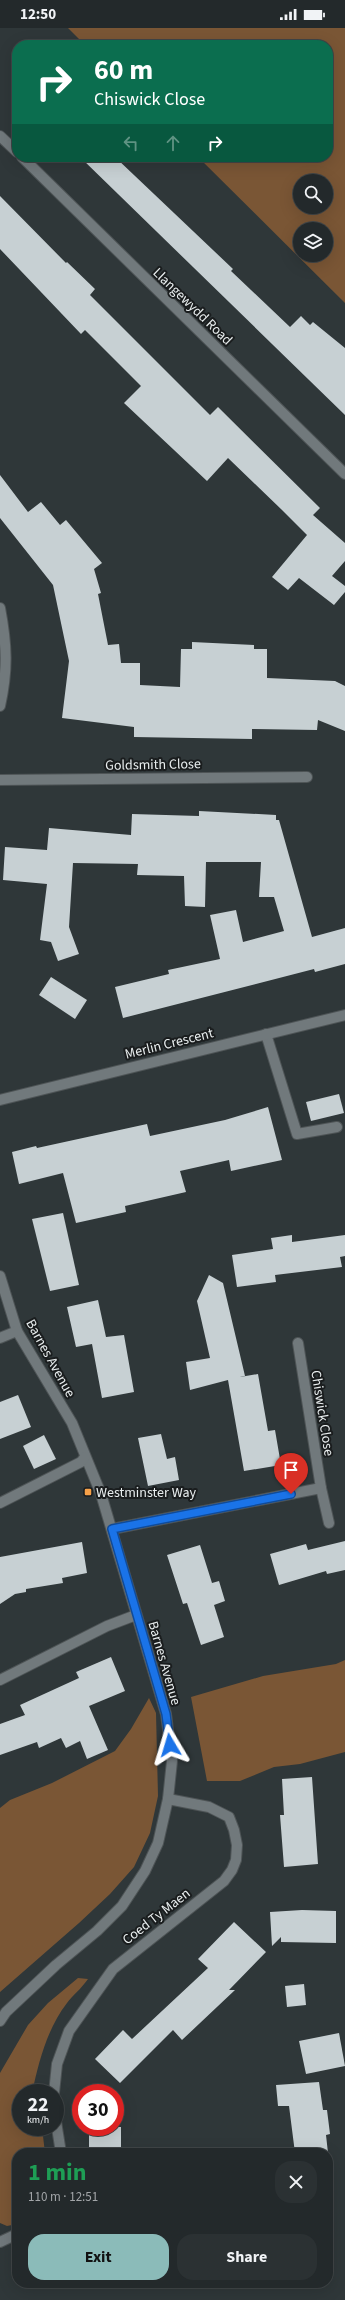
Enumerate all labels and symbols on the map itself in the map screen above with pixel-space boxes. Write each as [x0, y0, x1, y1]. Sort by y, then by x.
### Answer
street label: Llangewydd Road [148, 263, 237, 350]
street label: Goldsmith Close [105, 754, 201, 776]
street label: Merlin Crescent [123, 1023, 216, 1065]
street label: Barnes Avenue [20, 1316, 80, 1401]
street label: Chiswick Close [305, 1369, 339, 1457]
pin [274, 1453, 308, 1494]
place label: Westminster Way [96, 1483, 197, 1503]
marker: Westminster Way [83, 1487, 93, 1497]
street label: Barnes Avenue [142, 1619, 186, 1708]
position arrow [149, 1724, 191, 1766]
street label: Coed Ty Maen [118, 1884, 195, 1950]
speed limit sign: 30 [72, 2084, 124, 2136]

